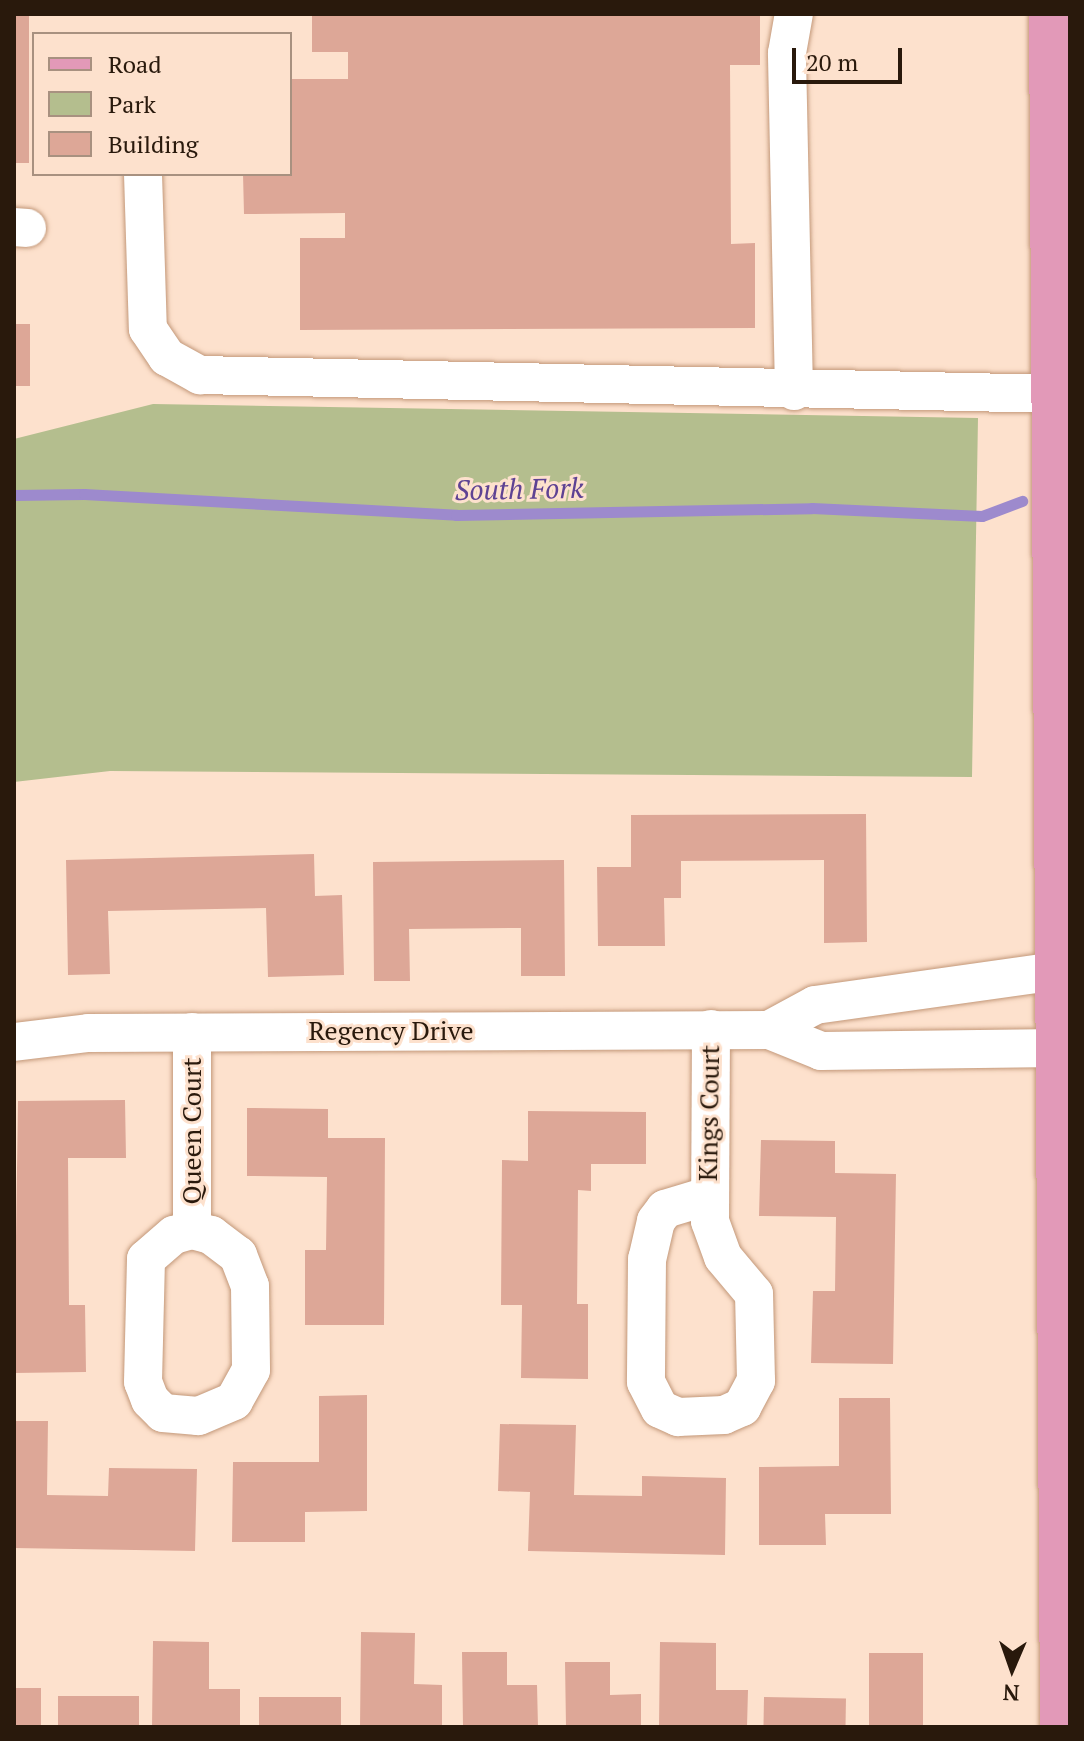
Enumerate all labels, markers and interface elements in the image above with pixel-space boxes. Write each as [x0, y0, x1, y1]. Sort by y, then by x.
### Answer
legend [32, 32, 292, 176]
scale bar [796, 32, 906, 82]
text: 20 m [806, 46, 858, 78]
text: Road [108, 48, 162, 80]
text: Park [108, 88, 156, 120]
text: Building [108, 128, 198, 160]
water label: South Fork [454, 471, 584, 507]
street label: Regency Drive [309, 1015, 473, 1047]
street label: Kings Court [692, 1045, 726, 1181]
street label: Queen Court [176, 1057, 208, 1205]
north arrow [972, 1629, 1052, 1709]
text: N [1002, 1679, 1020, 1708]

